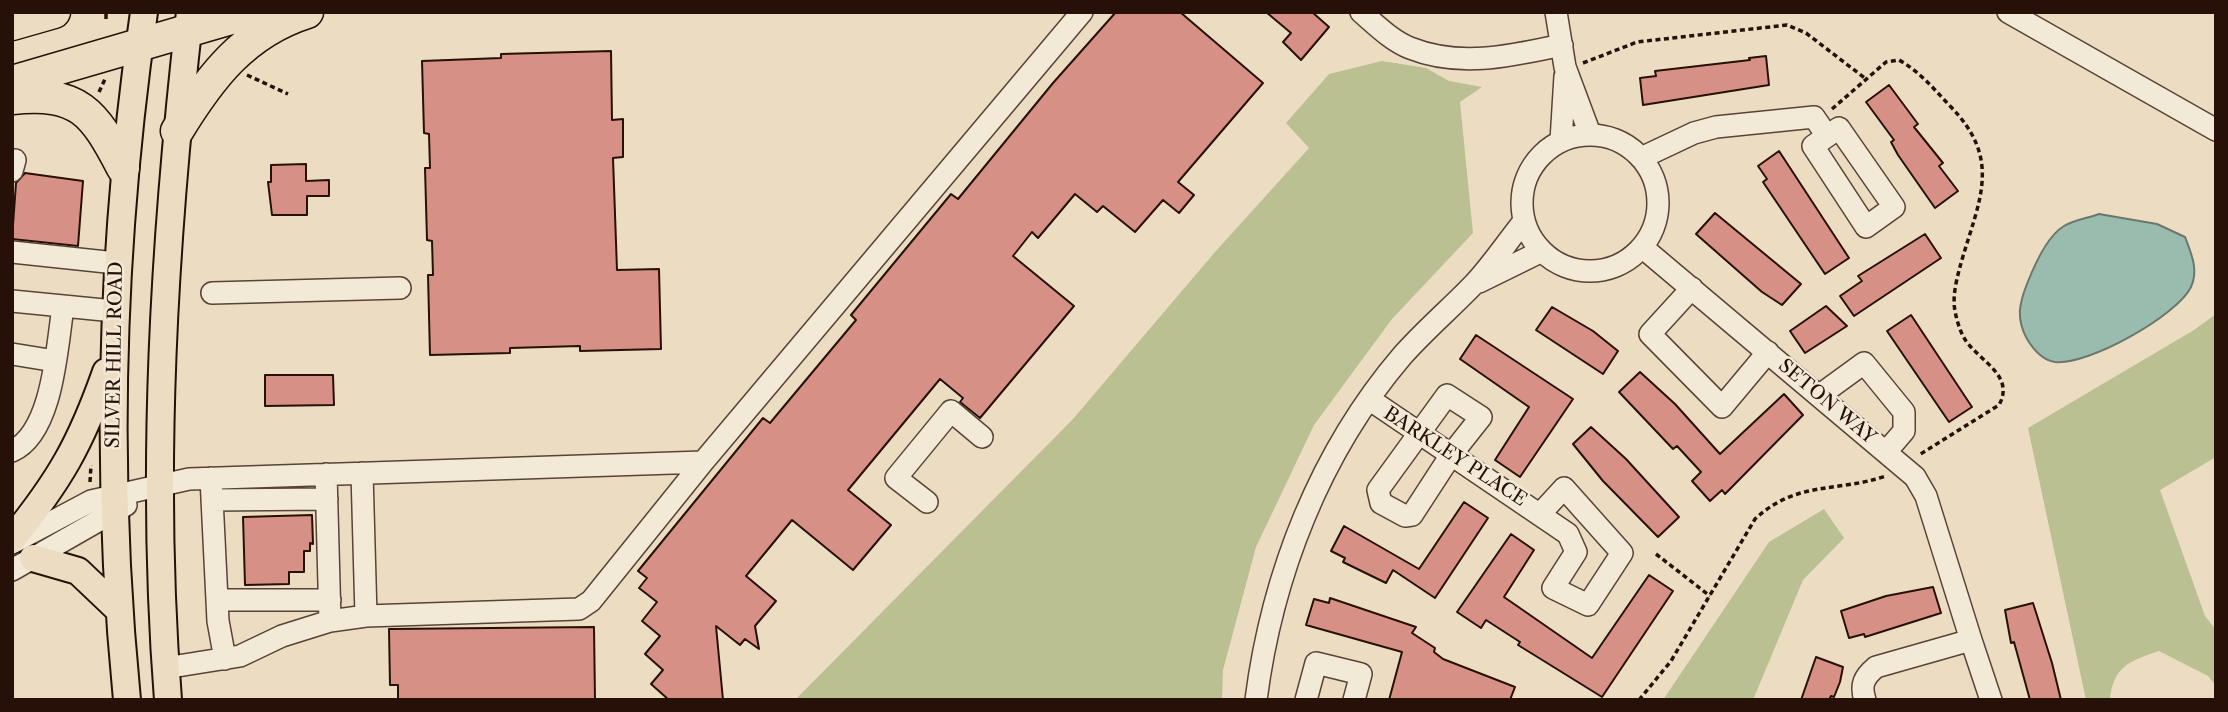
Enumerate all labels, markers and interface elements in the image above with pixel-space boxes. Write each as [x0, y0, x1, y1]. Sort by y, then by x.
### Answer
street label: SILVER HILL ROAD [102, 261, 128, 449]
street label: SETON WAY [1774, 355, 1880, 449]
street label: BARKLEY PLACE [1379, 402, 1531, 512]

